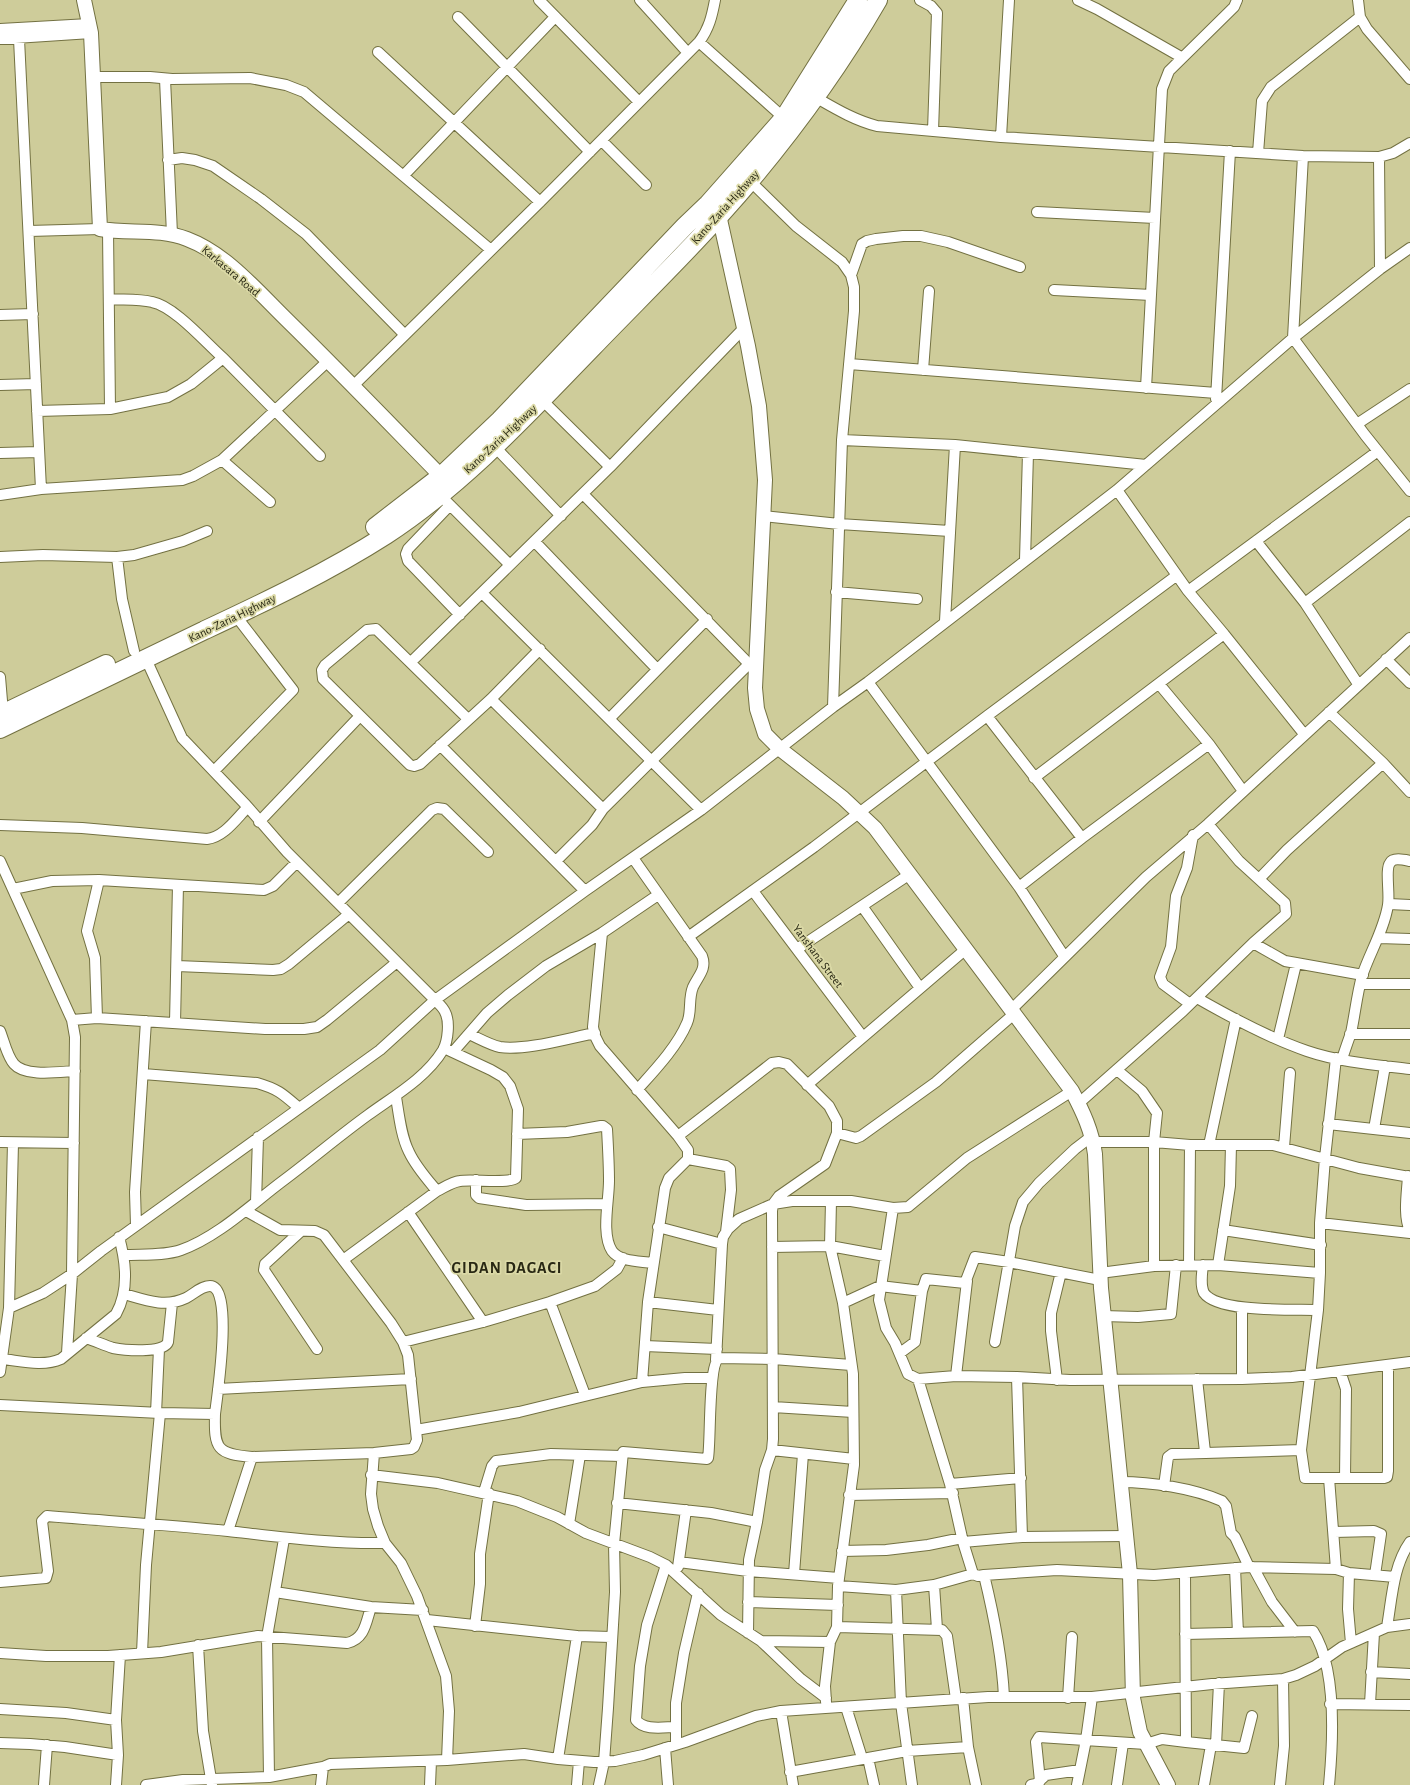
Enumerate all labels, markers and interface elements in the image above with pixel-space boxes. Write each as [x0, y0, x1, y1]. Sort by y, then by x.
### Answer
street label: Kano-Zaria Highway [689, 168, 762, 247]
street label: Karkasara Road [200, 243, 262, 299]
street label: Kano-Zaria Highway [461, 402, 540, 477]
street label: Kano-Zaria Highway [187, 592, 278, 645]
street label: Yanshana Street [791, 922, 846, 990]
district label: GIDAN DAGACI [452, 1260, 562, 1276]

